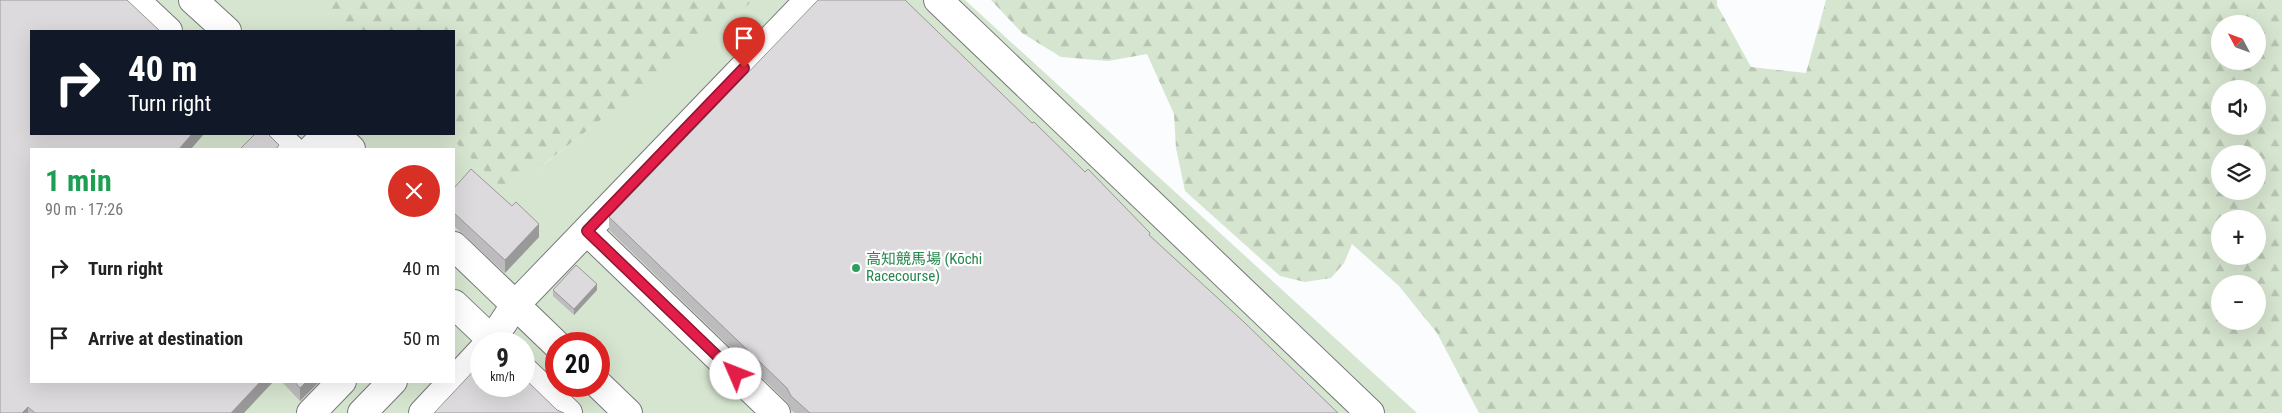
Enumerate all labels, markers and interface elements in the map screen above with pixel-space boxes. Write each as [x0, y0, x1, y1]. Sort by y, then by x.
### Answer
north arrow [2211, 15, 2266, 70]
map controls [2211, 15, 2266, 330]
pin [723, 17, 765, 68]
icon: arrive [730, 24, 758, 52]
text: 40 m [128, 49, 197, 90]
icon: right [45, 50, 110, 115]
button: sound [2211, 80, 2266, 135]
text: Turn right [128, 91, 211, 116]
button: layers [2211, 145, 2266, 200]
text: 1 min [45, 163, 112, 198]
button: close [388, 165, 440, 217]
text: 90 m · 17:26 [45, 200, 123, 219]
button: + [2211, 210, 2266, 265]
place label: 高知競馬場 (Kōchi Racecourse) [866, 250, 982, 285]
icon: right [45, 254, 73, 282]
text: Turn right [88, 257, 163, 280]
text: 40 m [403, 257, 440, 280]
marker: 高知競馬場 (Kōchi Racecourse) [850, 262, 862, 274]
button: − [2211, 275, 2266, 330]
icon: arrive [45, 324, 73, 352]
text: Arrive at destination [88, 327, 243, 350]
text: 50 m [403, 327, 440, 350]
speed limit sign: 20 [545, 332, 610, 397]
text: 9 [496, 344, 509, 373]
position arrow [709, 347, 761, 399]
text: km/h [490, 370, 515, 384]

